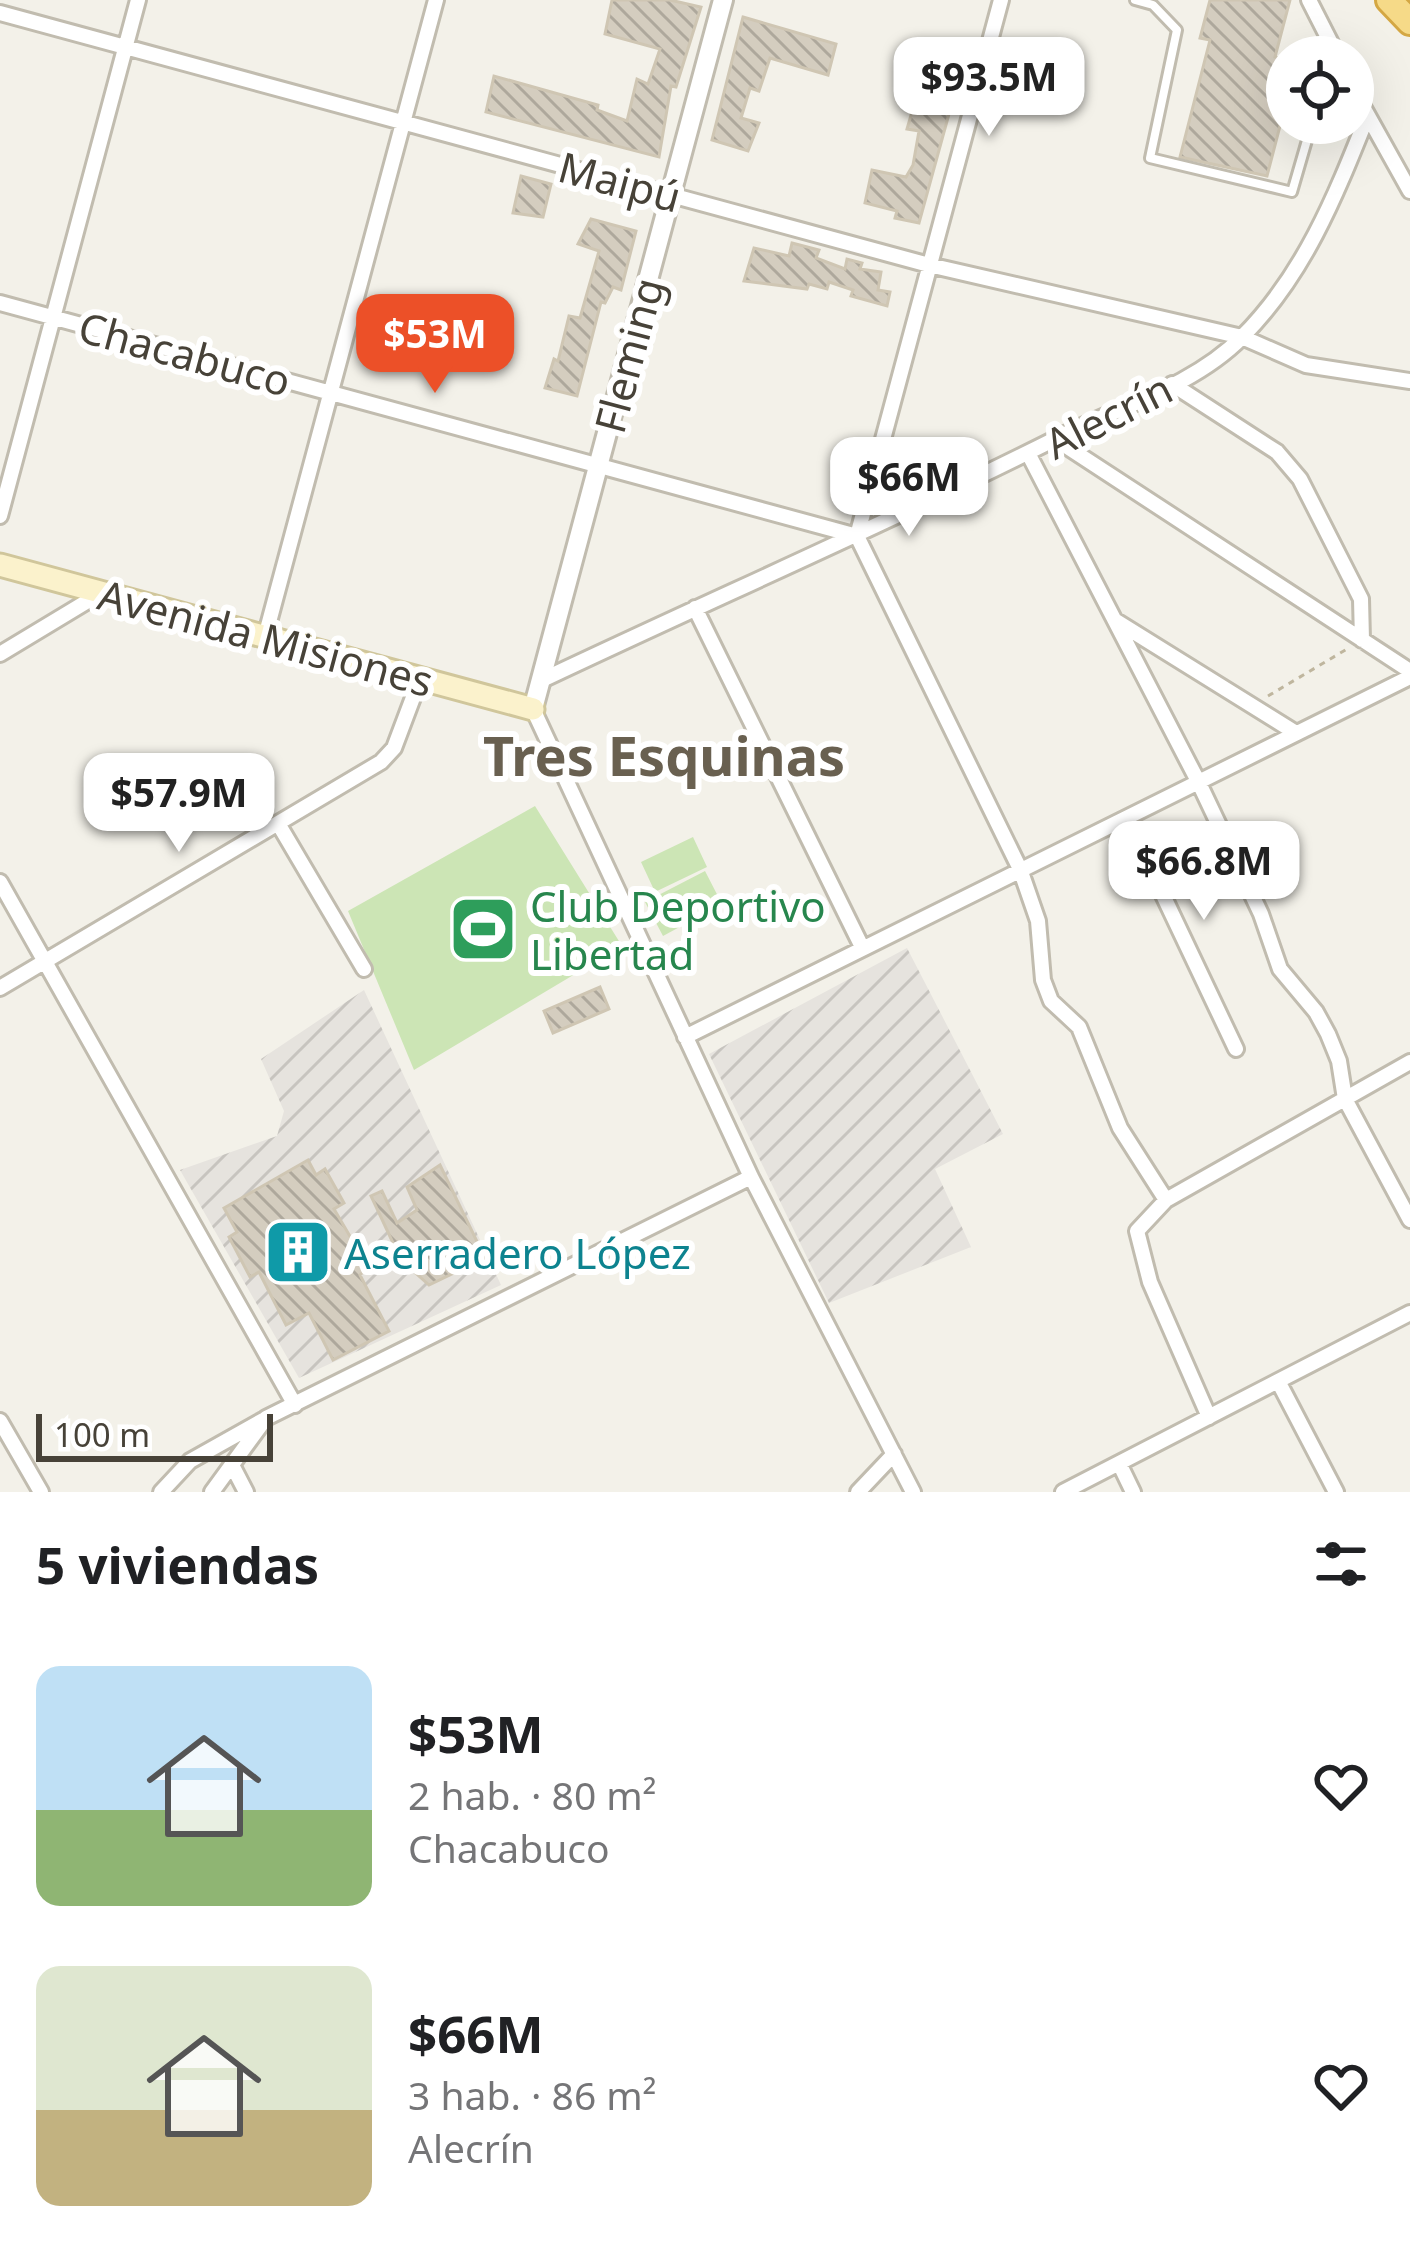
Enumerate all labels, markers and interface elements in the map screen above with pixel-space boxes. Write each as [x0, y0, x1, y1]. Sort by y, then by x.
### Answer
map controls [1266, 36, 1374, 144]
button: locate [1266, 36, 1374, 144]
pin: $93.5M [891, 37, 1087, 139]
text: $93.5M [921, 49, 1057, 102]
street label: Maipú [553, 137, 687, 225]
street label: Fleming [580, 271, 676, 439]
pin: $53M [364, 294, 506, 396]
street label: Chacabuco [73, 297, 297, 409]
text: $53M [383, 306, 487, 359]
street label: Alecrín [1035, 359, 1181, 471]
pin: $66M [838, 437, 980, 539]
text: $66M [857, 449, 961, 502]
street label: Avenida Misiones [92, 565, 440, 709]
district label: Tres Esquinas [483, 718, 845, 792]
pin: $57.9M [81, 753, 277, 855]
text: $57.9M [111, 765, 247, 818]
pin: $66.8M [1106, 821, 1302, 923]
text: $66.8M [1136, 833, 1272, 886]
place label: Club Deportivo Libertad [530, 877, 826, 982]
sports icon: Club Deportivo Libertad [448, 894, 518, 964]
building icon: Aserradero López [263, 1217, 333, 1287]
place label: Aserradero López [344, 1224, 691, 1281]
scale bar [36, 1408, 273, 1461]
text: 100 m [54, 1412, 150, 1457]
text: 5 viviendas [36, 1529, 319, 1599]
icon: filters [1308, 1531, 1374, 1597]
text: $53M [408, 1698, 544, 1768]
icon: home [132, 1714, 276, 1858]
icon: heart [1308, 1753, 1374, 1819]
text: 2 hab. · 80 m² [408, 1768, 656, 1821]
text: Chacabuco [408, 1821, 610, 1874]
text: $66M [408, 1998, 544, 2068]
icon: home [132, 2014, 276, 2158]
icon: heart [1308, 2053, 1374, 2119]
text: 3 hab. · 86 m² [408, 2068, 656, 2121]
text: Alecrín [408, 2121, 534, 2174]

